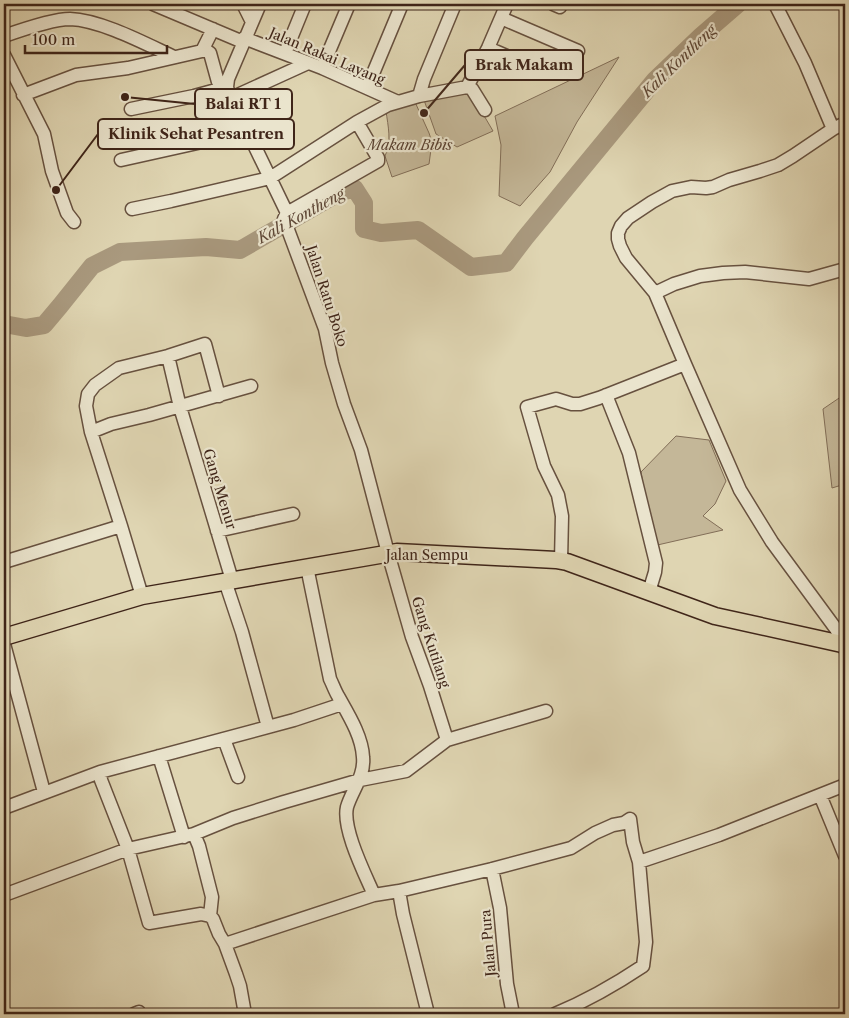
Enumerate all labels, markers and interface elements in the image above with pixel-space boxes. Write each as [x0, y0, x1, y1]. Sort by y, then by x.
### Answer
water label: Kali Kontheng [636, 19, 721, 102]
scale bar [25, 22, 168, 54]
street label: Jalan Rakai Layang [264, 23, 388, 89]
text: 100 m [32, 30, 75, 49]
callout: Brak Makam [465, 50, 583, 80]
text: Brak Makam [475, 55, 573, 74]
callout: Balai RT 1 [195, 89, 292, 119]
text: Balai RT 1 [205, 94, 281, 113]
callout: Klinik Sehat Pesantren [98, 119, 294, 149]
text: Klinik Sehat Pesantren [108, 124, 285, 143]
park label: Makam Bibis [365, 136, 453, 154]
water label: Kali Kontheng [253, 183, 349, 248]
street label: Jalan Ratu Boko [302, 241, 352, 349]
street label: Gang Menur [199, 446, 241, 532]
street label: Jalan Sempu [384, 546, 469, 564]
street label: Gang Kutilang [408, 594, 454, 691]
street label: Jalan Pura [476, 908, 500, 979]

